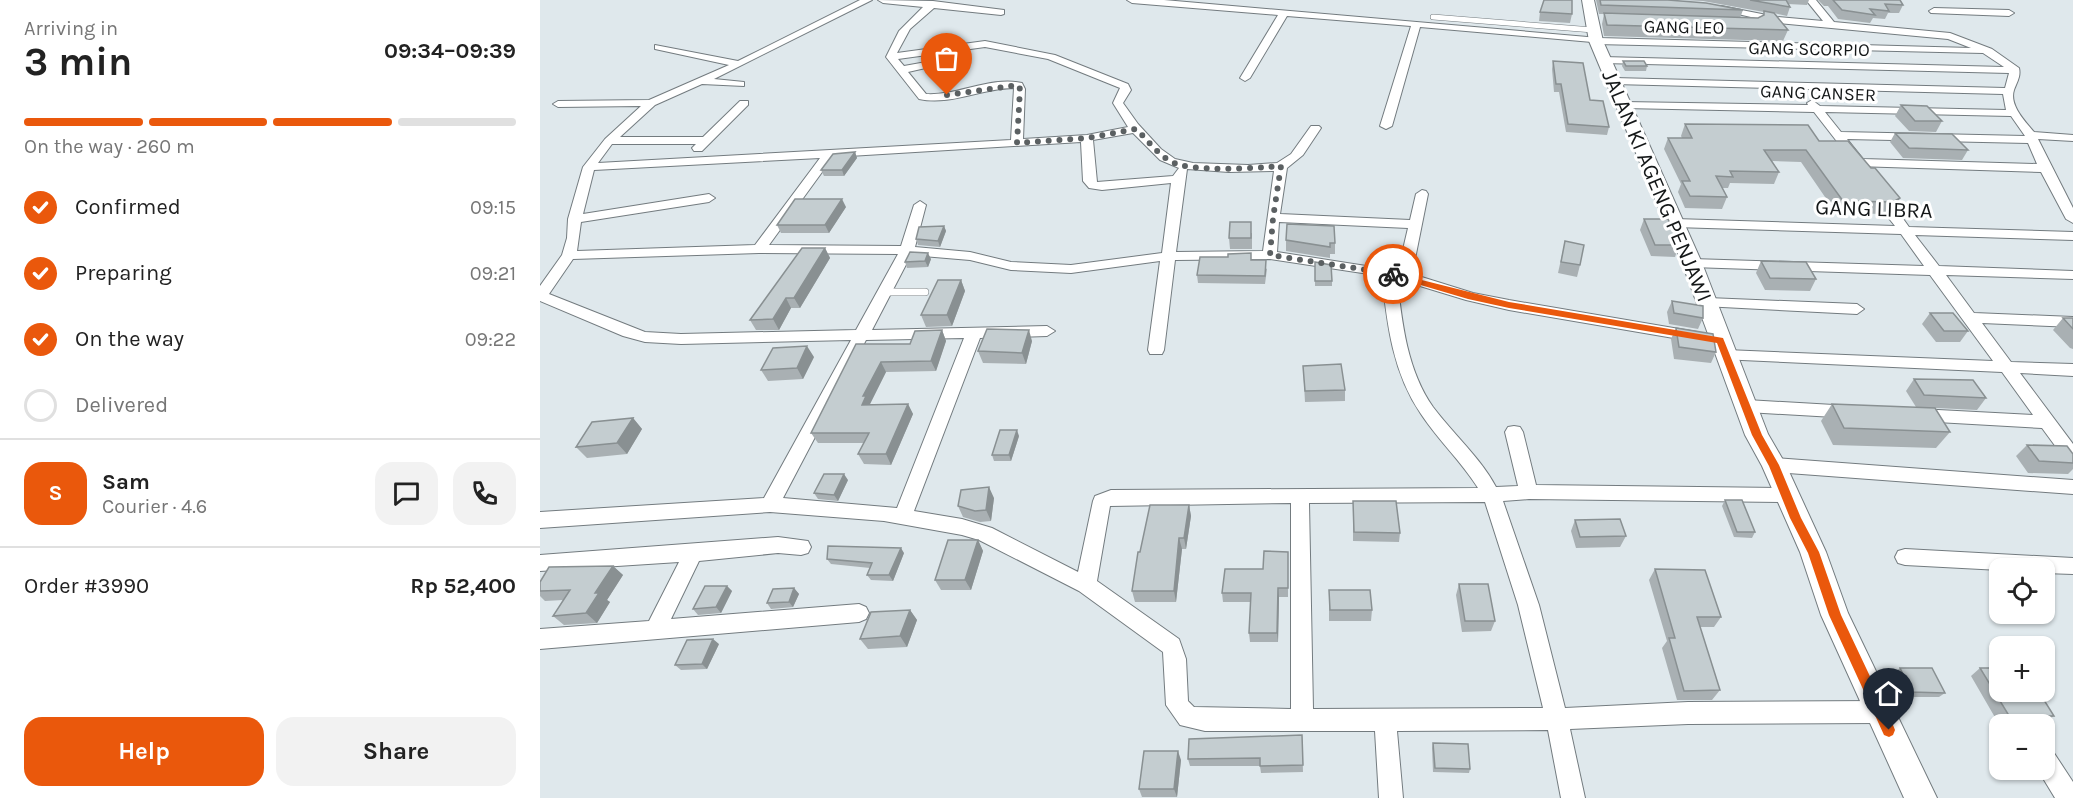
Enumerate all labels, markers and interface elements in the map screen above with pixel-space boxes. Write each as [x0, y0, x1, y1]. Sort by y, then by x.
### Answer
street label: GANG LEO [1644, 15, 1724, 39]
text: Arriving in [24, 17, 118, 40]
pin [921, 33, 972, 95]
street label: GANG SCORPIO [1748, 37, 1870, 61]
text: 09:34–09:39 [384, 38, 516, 64]
text: 3 min [24, 39, 132, 85]
icon: bag [930, 42, 963, 75]
street label: JALAN KI AGENG PENJAWI [1596, 66, 1718, 306]
street label: GANG CANSER [1760, 80, 1876, 106]
text: On the way · 260 m [24, 135, 195, 158]
icon: check [24, 191, 57, 224]
text: Confirmed [75, 194, 181, 220]
street label: GANG LIBRA [1815, 194, 1934, 224]
text: 09:15 [470, 196, 516, 219]
courier [1363, 244, 1423, 304]
icon: check [24, 257, 57, 290]
icon: bike [1377, 258, 1410, 291]
text: Preparing [75, 260, 172, 286]
text: 09:21 [470, 262, 516, 285]
icon: check [24, 323, 57, 356]
text: On the way [75, 326, 184, 352]
text: 09:22 [465, 328, 516, 351]
text: Delivered [75, 392, 168, 418]
button: chat [375, 462, 438, 525]
button: phone [453, 462, 516, 525]
text: Sam [102, 469, 150, 495]
text: S [48, 480, 63, 506]
text: Courier · 4.6 [102, 495, 207, 518]
map controls [1989, 558, 2055, 780]
button: locate [1989, 558, 2055, 624]
text: Order #3990 [24, 573, 149, 599]
text: Rp 52,400 [410, 573, 516, 599]
button: + [1989, 636, 2055, 702]
pin [1863, 668, 1914, 730]
icon: home [1872, 677, 1905, 710]
button: − [1989, 714, 2055, 780]
button: Help [24, 717, 264, 786]
button: Share [276, 717, 516, 786]

